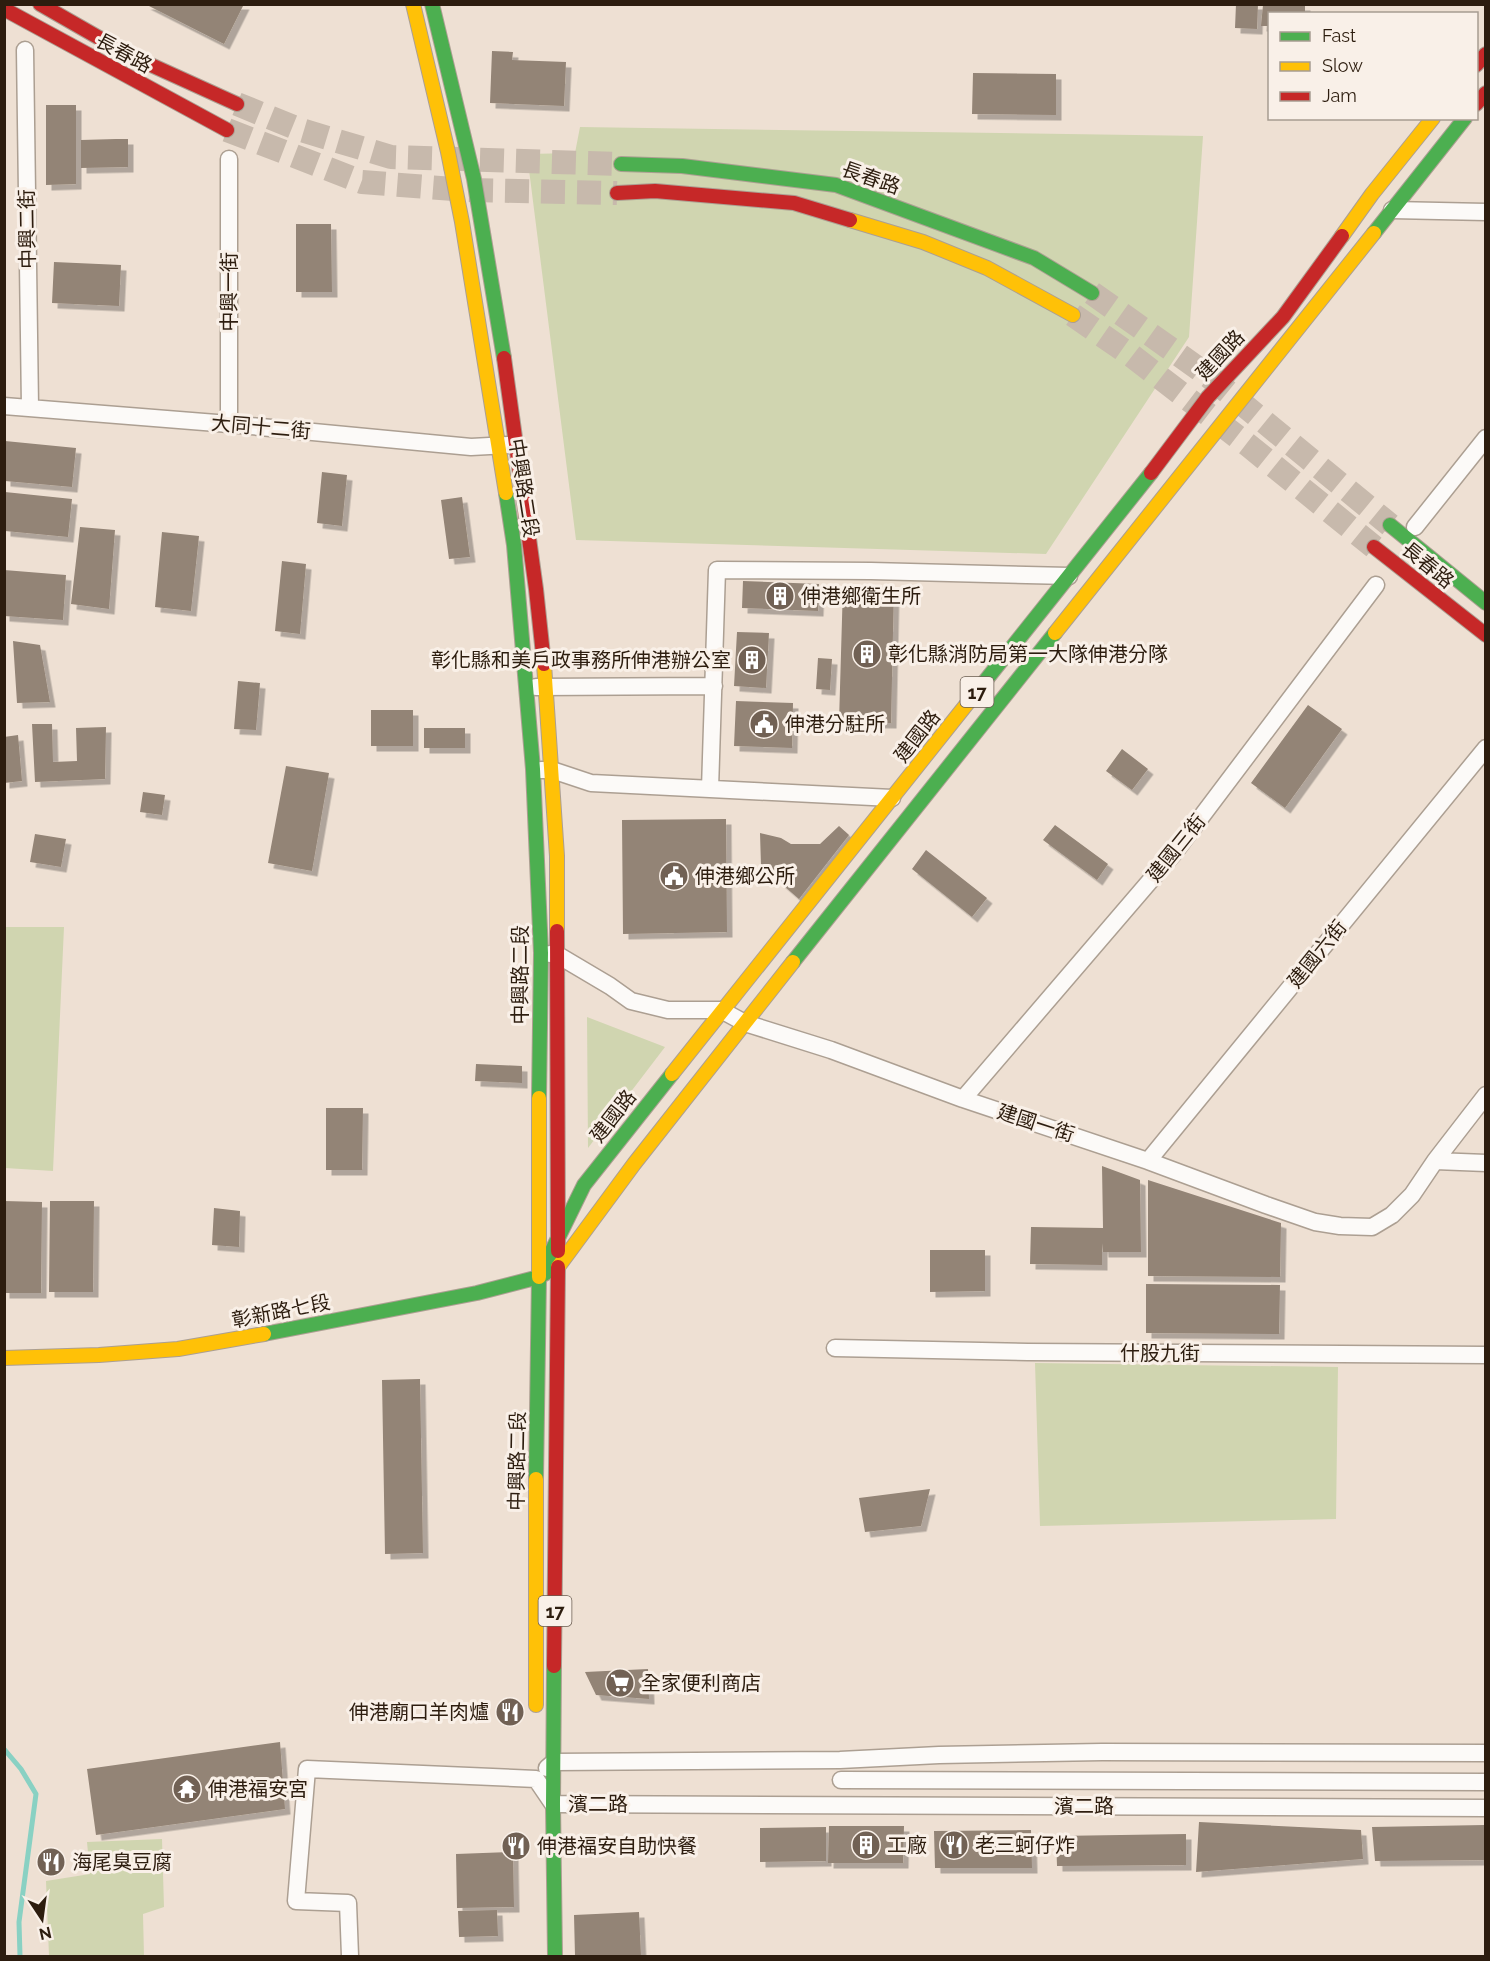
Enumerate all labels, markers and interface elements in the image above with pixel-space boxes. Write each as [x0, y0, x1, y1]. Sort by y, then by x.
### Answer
legend [1268, 12, 1478, 120]
text: Fast [1322, 25, 1356, 46]
street label: 長春路 [92, 28, 156, 78]
text: Slow [1322, 55, 1363, 76]
text: Jam [1322, 85, 1357, 106]
street label: 長春路 [839, 157, 903, 199]
street label: 中興二街 [14, 189, 40, 269]
street label: 中興一街 [217, 252, 241, 332]
street label: 建國路 [1191, 325, 1249, 385]
street label: 大同十二街 [210, 411, 312, 443]
street label: 中興路二段 [504, 437, 544, 539]
street label: 長春路 [1397, 537, 1459, 593]
building icon: 伸港鄉衛生所 [764, 580, 796, 612]
place label: 伸港鄉衛生所 [801, 584, 921, 608]
building icon: 彰化縣消防局第一大隊伸港分隊 [851, 638, 883, 670]
place label: 彰化縣消防局第一大隊伸港分隊 [888, 642, 1168, 666]
building icon: 彰化縣和美戶政事務所伸港辦公室 [736, 644, 768, 676]
place label: 彰化縣和美戶政事務所伸港辦公室 [431, 648, 731, 672]
road number: 17 [960, 677, 994, 707]
street label: 建國路 [889, 705, 945, 767]
public building icon: 伸港分駐所 [748, 708, 780, 740]
place label: 伸港分駐所 [785, 712, 885, 736]
street label: 建國三街 [1142, 809, 1210, 887]
public building icon: 伸港鄉公所 [658, 860, 690, 892]
place label: 伸港鄉公所 [695, 864, 795, 888]
street label: 建國六街 [1283, 915, 1351, 993]
street label: 中興路二段 [508, 925, 532, 1025]
street label: 建國路 [585, 1085, 641, 1147]
street label: 建國一街 [994, 1099, 1078, 1147]
street label: 彰新路七段 [230, 1290, 332, 1332]
street label: 什股九街 [1120, 1341, 1200, 1365]
street label: 中興路二段 [504, 1411, 530, 1511]
road number: 17 [538, 1596, 572, 1626]
supermarket icon: 全家便利商店 [604, 1667, 636, 1699]
place label: 全家便利商店 [641, 1671, 761, 1695]
restaurant icon: 伸港廟口羊肉爐 [494, 1696, 526, 1728]
place label: 伸港廟口羊肉爐 [349, 1700, 489, 1724]
temple icon: 伸港福安宮 [171, 1773, 203, 1805]
place label: 伸港福安宮 [208, 1777, 308, 1801]
street label: 濱二路 [568, 1792, 628, 1816]
street label: 濱二路 [1054, 1794, 1114, 1818]
building icon: 工廠 [850, 1829, 882, 1861]
restaurant icon: 老三蚵仔炸 [938, 1829, 970, 1861]
restaurant icon: 伸港福安自助快餐 [500, 1830, 532, 1862]
place label: 工廠 [887, 1833, 927, 1857]
place label: 老三蚵仔炸 [975, 1833, 1075, 1857]
place label: 伸港福安自助快餐 [537, 1834, 697, 1858]
restaurant icon: 海尾臭豆腐 [35, 1846, 67, 1878]
place label: 海尾臭豆腐 [72, 1850, 172, 1874]
north arrow [12, 1889, 72, 1949]
text: N [37, 1922, 53, 1944]

